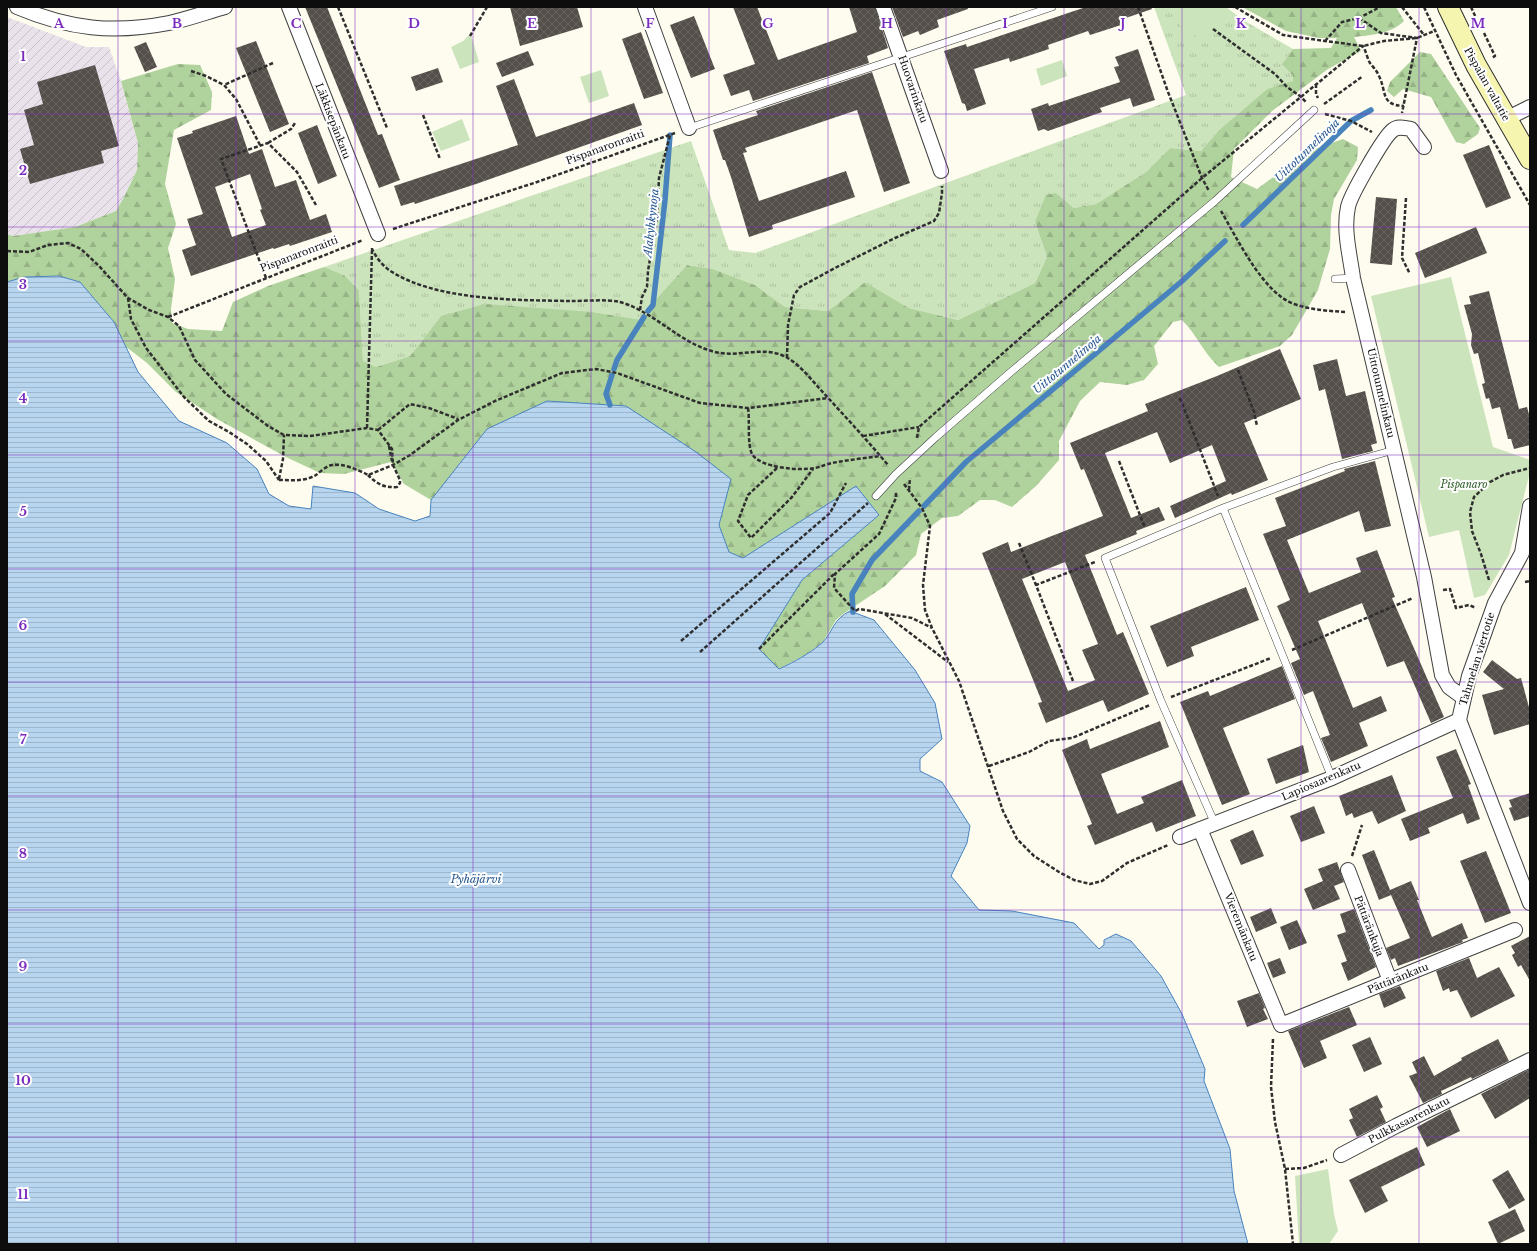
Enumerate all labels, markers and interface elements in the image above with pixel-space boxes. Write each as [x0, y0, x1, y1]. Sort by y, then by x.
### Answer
text: A [53, 15, 65, 32]
text: B [172, 15, 182, 32]
text: C [291, 15, 302, 32]
text: D [408, 15, 420, 32]
text: E [527, 15, 537, 32]
text: F [646, 15, 655, 32]
text: G [762, 15, 774, 32]
text: H [881, 15, 893, 32]
text: I [1002, 15, 1008, 32]
text: J [1117, 15, 1126, 32]
text: K [1236, 15, 1247, 32]
text: L [1355, 15, 1365, 32]
text: M [1471, 15, 1486, 32]
street label: Pispalan valtatie [1461, 45, 1513, 123]
text: 1 [20, 48, 26, 65]
street label: Huovarinkatu [895, 53, 931, 125]
street label: Läkkisepänkatu [313, 81, 354, 161]
water label: Uittotunnelinoja [1272, 115, 1342, 185]
street label: Pispanaronraitti [564, 127, 646, 167]
text: 2 [19, 162, 27, 179]
water label: Alahyhkynoja [640, 188, 662, 260]
street label: Pispanaronraitti [258, 233, 340, 275]
text: 3 [19, 276, 27, 293]
water label: Uittotunnelinoja [1030, 331, 1104, 397]
street label: Uittotunnelinkatu [1364, 347, 1398, 439]
text: 4 [19, 390, 28, 407]
park label: Pispanaro [1440, 478, 1487, 491]
text: 5 [19, 503, 27, 520]
street label: Tahmelan viertotie [1457, 610, 1498, 707]
text: 6 [19, 617, 28, 634]
text: 7 [20, 731, 27, 748]
street label: Lapiosaarenkatu [1280, 758, 1363, 804]
text: 8 [19, 845, 27, 862]
water label: Pyhäjärvi [450, 872, 501, 886]
street label: Vieremänkatu [1221, 890, 1261, 963]
street label: Pättäränkuja [1351, 894, 1387, 959]
text: 9 [19, 958, 28, 975]
street label: Pättäränkatu [1366, 960, 1431, 996]
text: 10 [15, 1072, 31, 1089]
street label: Pulkkasaarenkatu [1366, 1094, 1452, 1146]
text: 11 [17, 1186, 29, 1203]

